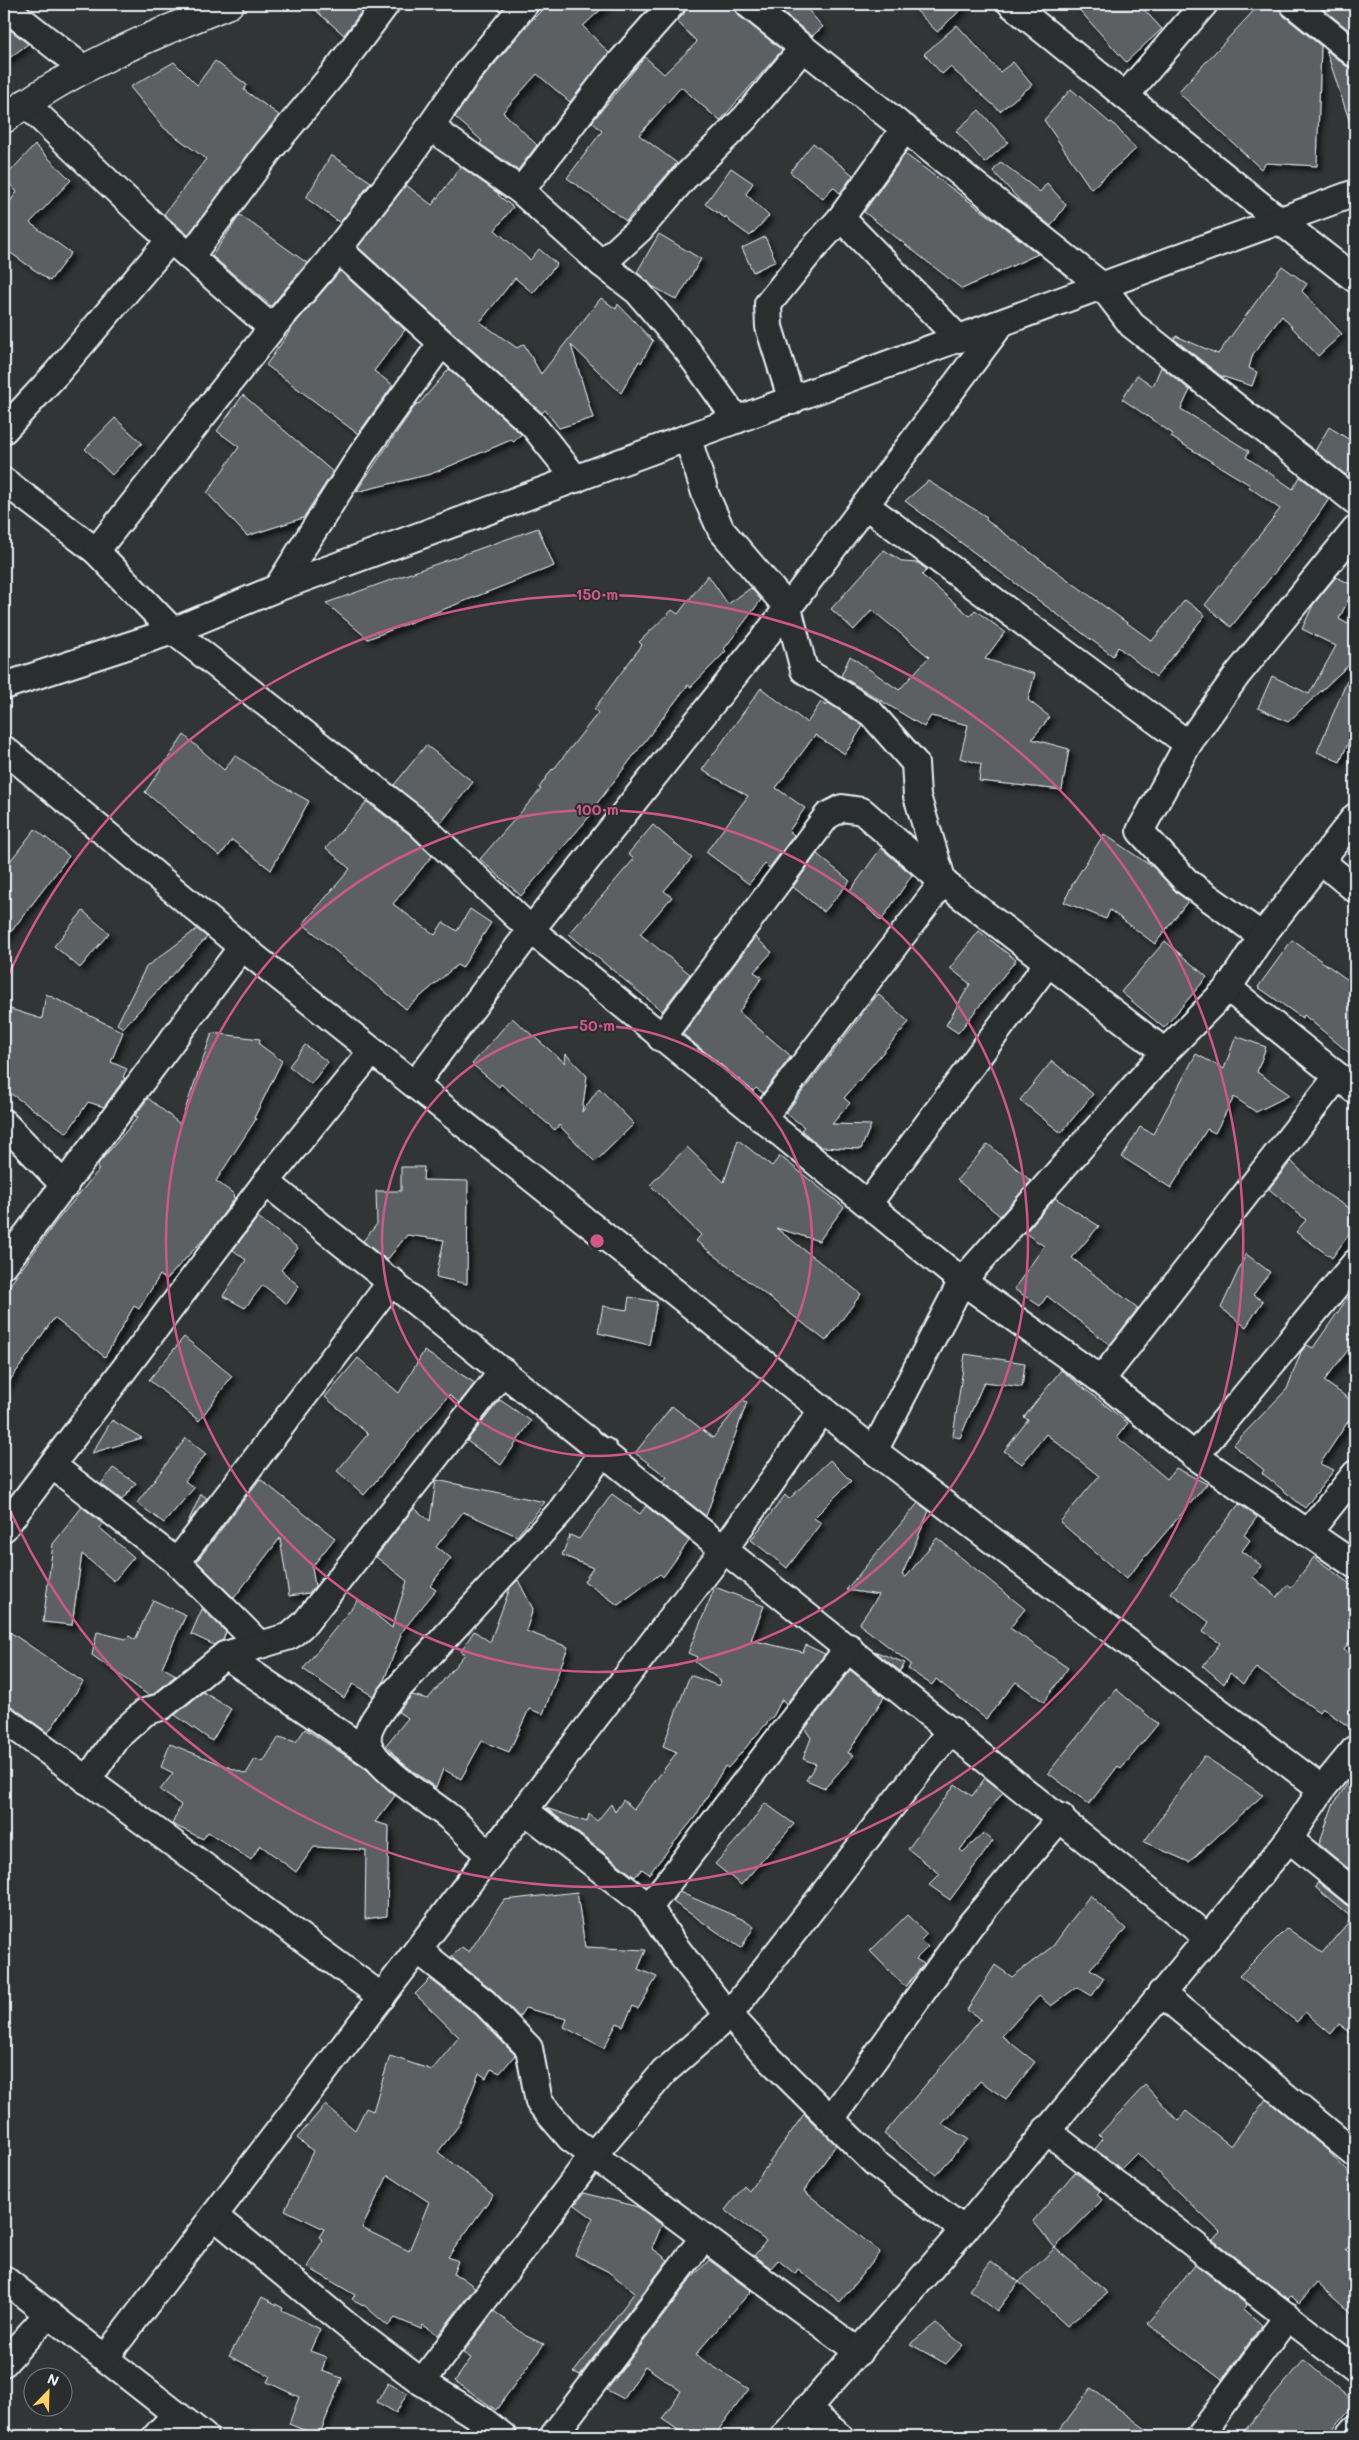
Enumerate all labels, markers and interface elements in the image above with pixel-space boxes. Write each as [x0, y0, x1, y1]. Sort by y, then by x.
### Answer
text: 150 m [576, 584, 618, 604]
text: 100 m [575, 799, 619, 819]
text: 50 m [579, 1015, 615, 1035]
centre of rings [588, 1232, 606, 1250]
north arrow [22, 2368, 72, 2418]
text: N [45, 2369, 62, 2390]

